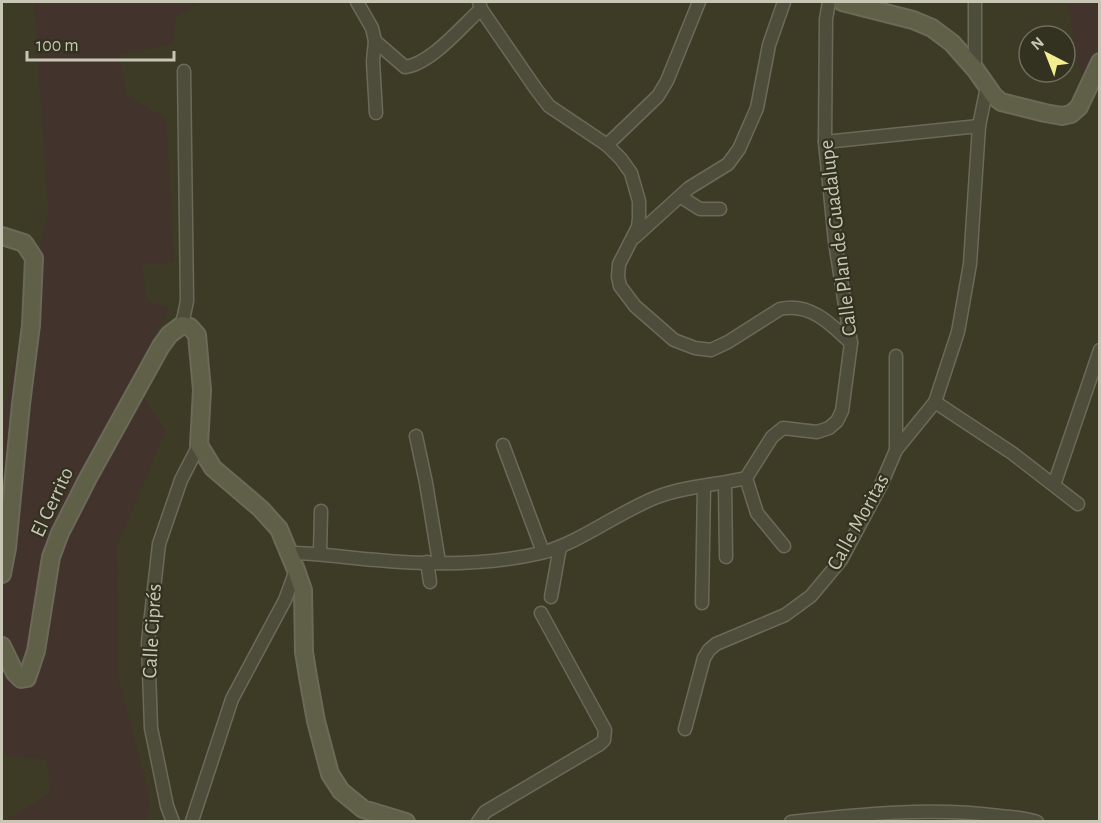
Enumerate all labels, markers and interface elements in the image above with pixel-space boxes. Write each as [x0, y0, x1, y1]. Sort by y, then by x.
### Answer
scale bar [27, 24, 174, 62]
north arrow [1017, 24, 1077, 84]
text: N [1028, 34, 1047, 53]
text: 100 m [36, 37, 79, 55]
street label: Calle Plan de Guadalupe [816, 139, 860, 337]
street label: El Cerrito [27, 464, 77, 540]
street label: Calle Moritas [823, 470, 893, 574]
street label: Calle Ciprés [139, 583, 165, 679]

